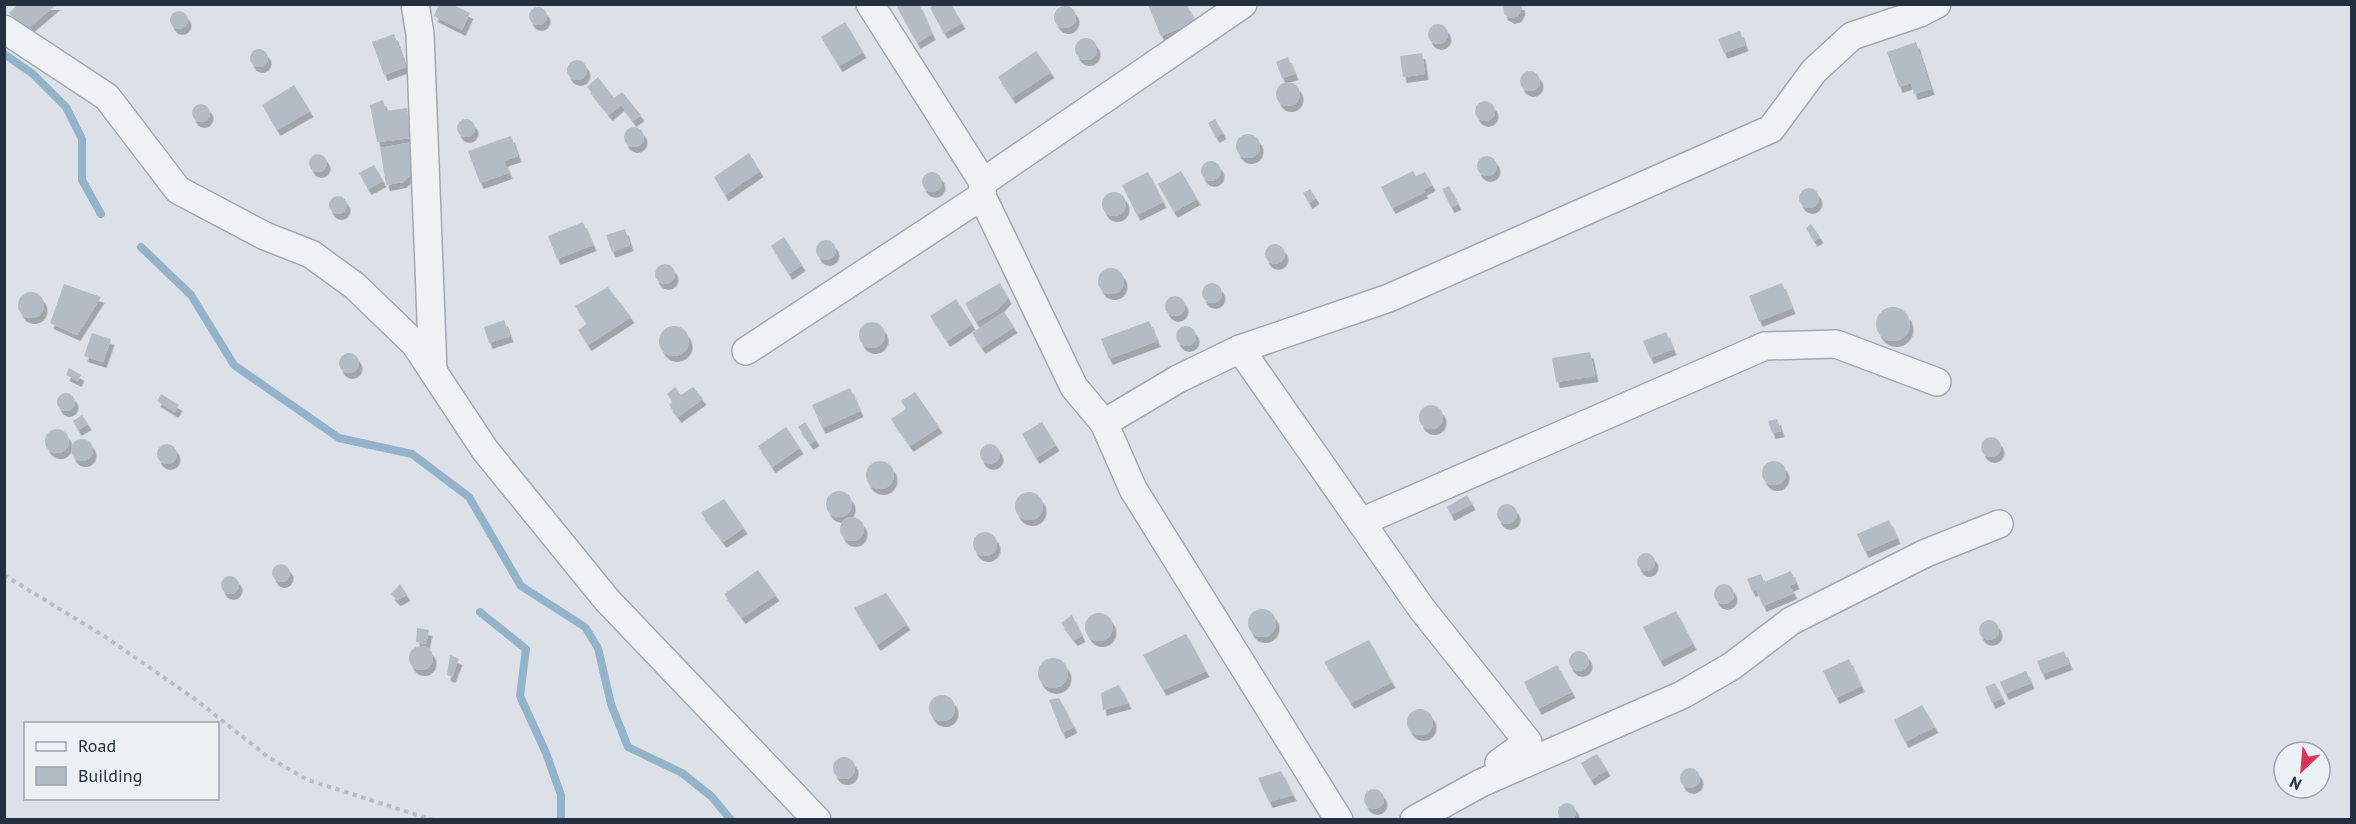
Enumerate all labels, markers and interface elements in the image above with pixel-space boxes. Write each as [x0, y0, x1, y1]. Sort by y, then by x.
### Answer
legend [24, 722, 219, 800]
text: Road [78, 734, 116, 757]
north arrow [2272, 740, 2332, 800]
text: Building [78, 764, 142, 787]
text: N [2286, 772, 2305, 795]

